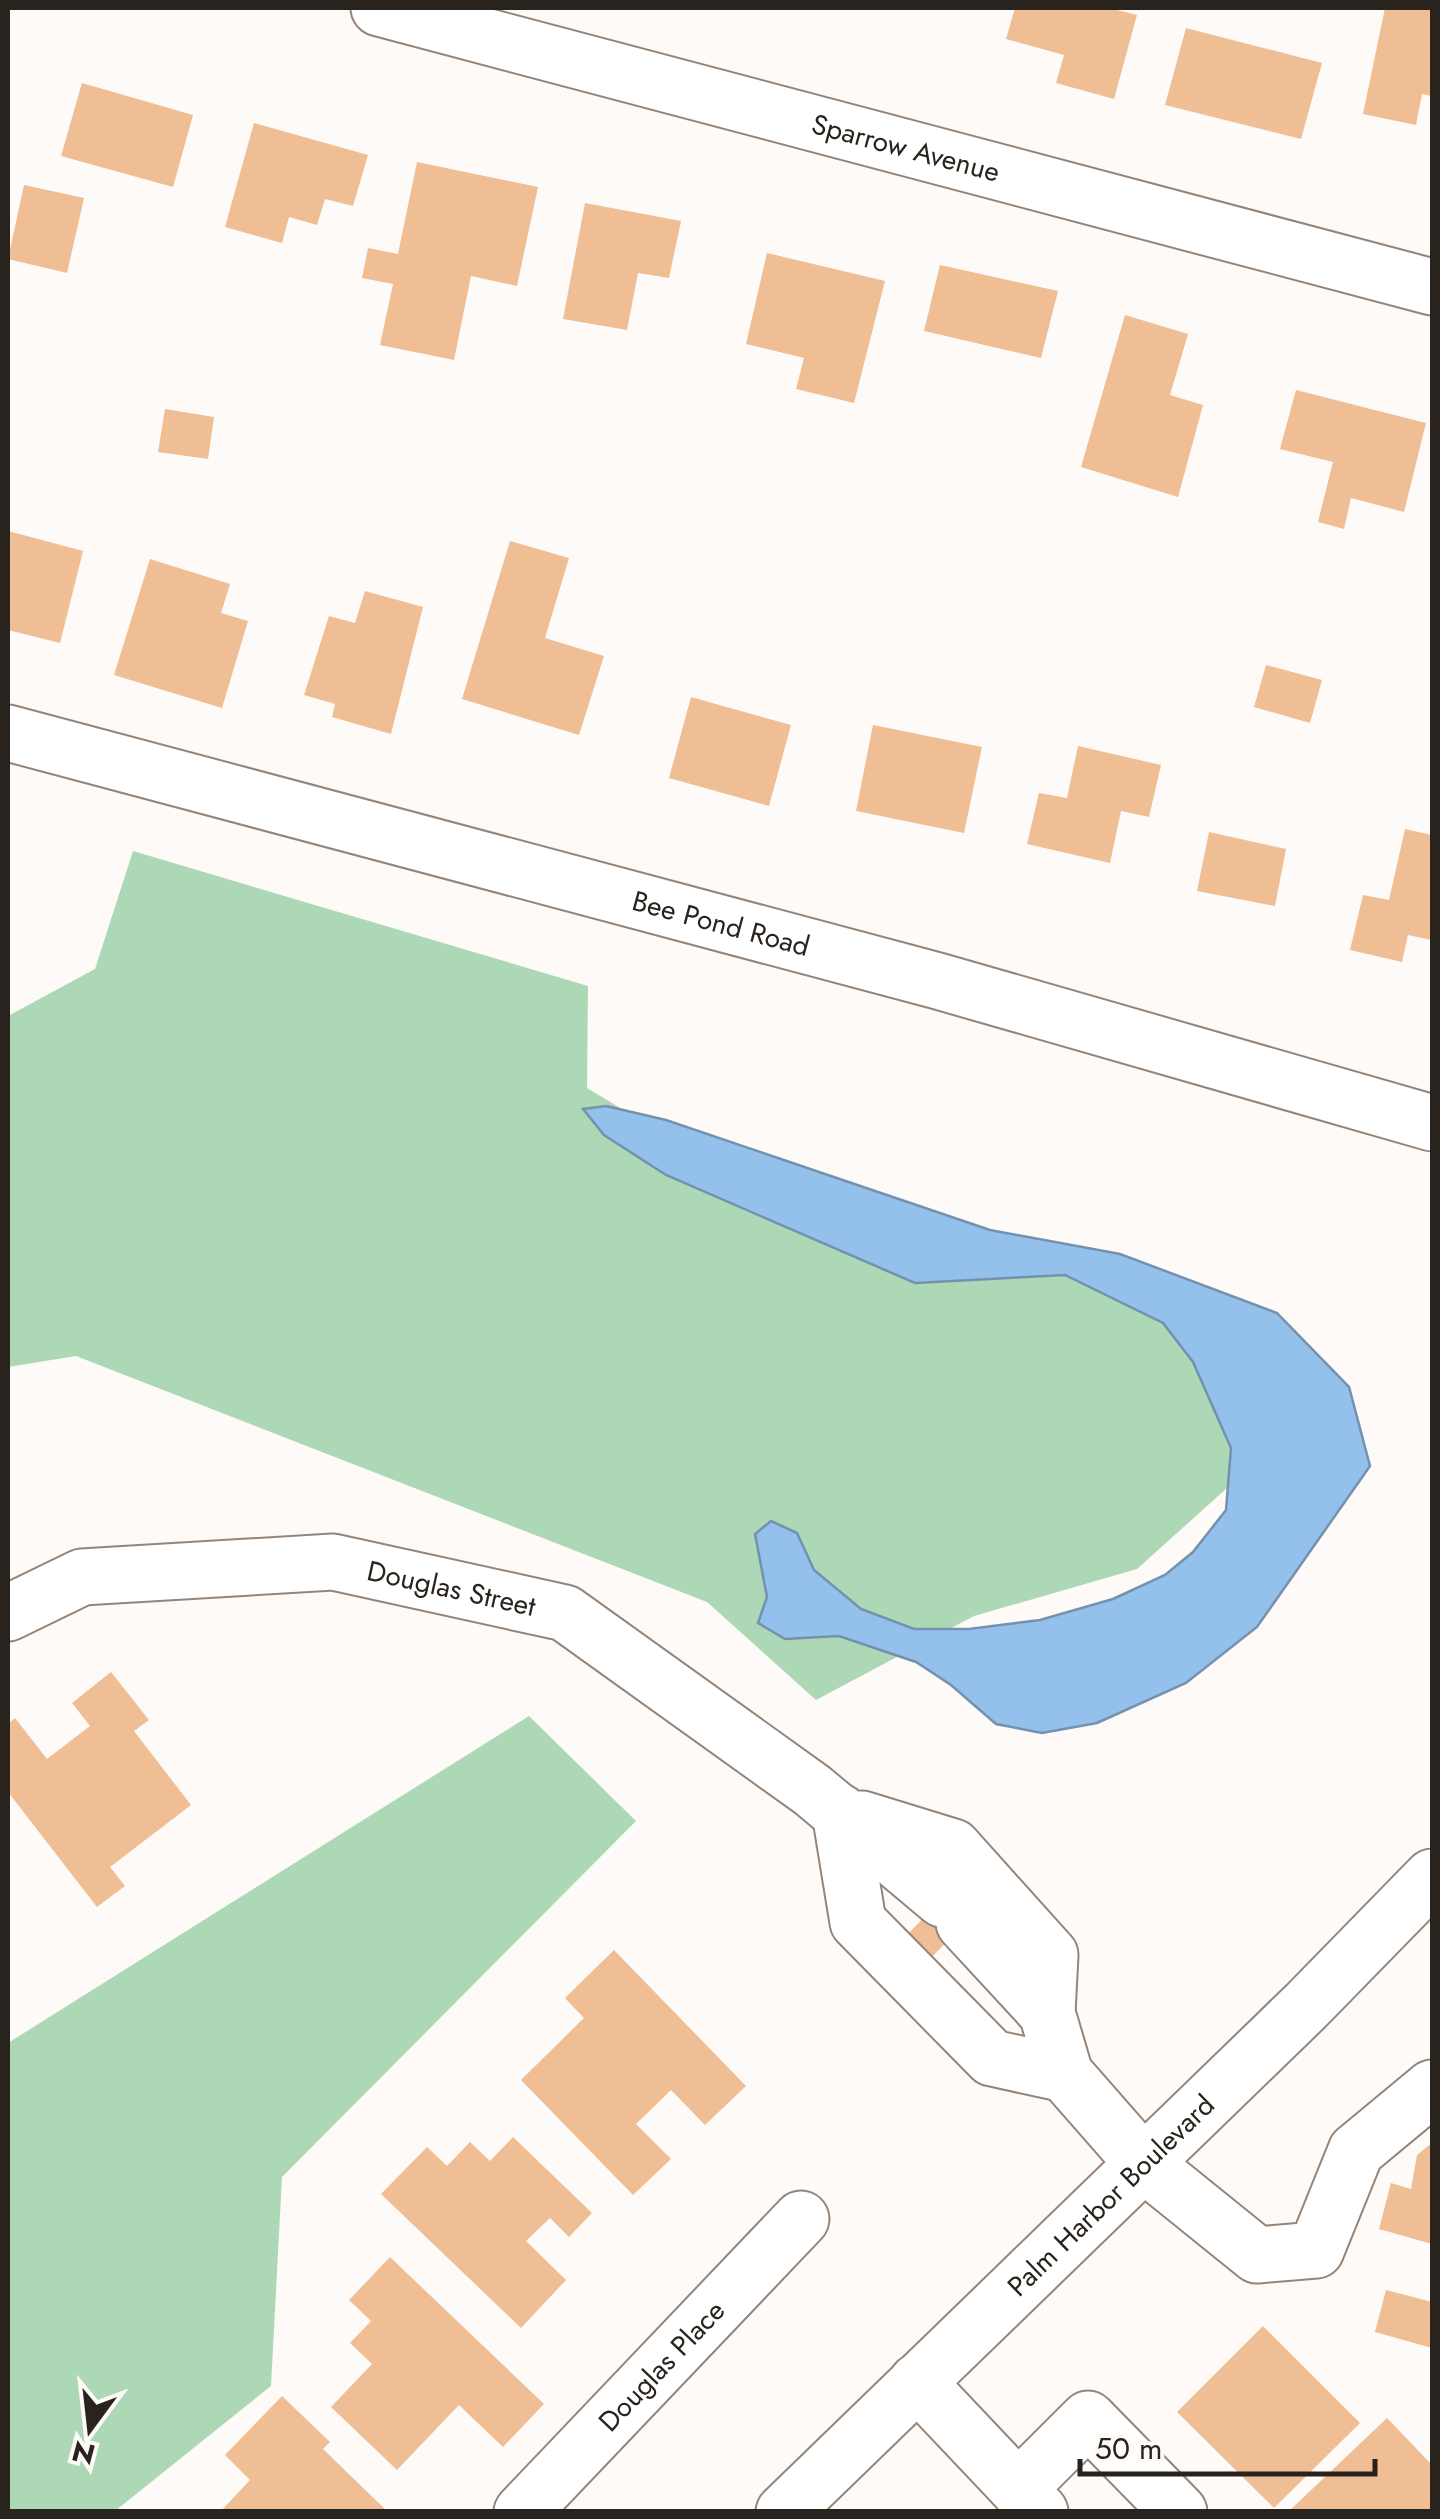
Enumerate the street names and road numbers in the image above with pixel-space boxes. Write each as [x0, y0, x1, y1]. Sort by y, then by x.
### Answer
street label: Sparrow Avenue [807, 104, 1004, 193]
street label: Bee Pond Road [628, 880, 814, 967]
street label: Douglas Street [363, 1550, 540, 1627]
street label: Palm Harbor Boulevard [998, 2085, 1224, 2306]
street label: Douglas Place [589, 2291, 734, 2441]

